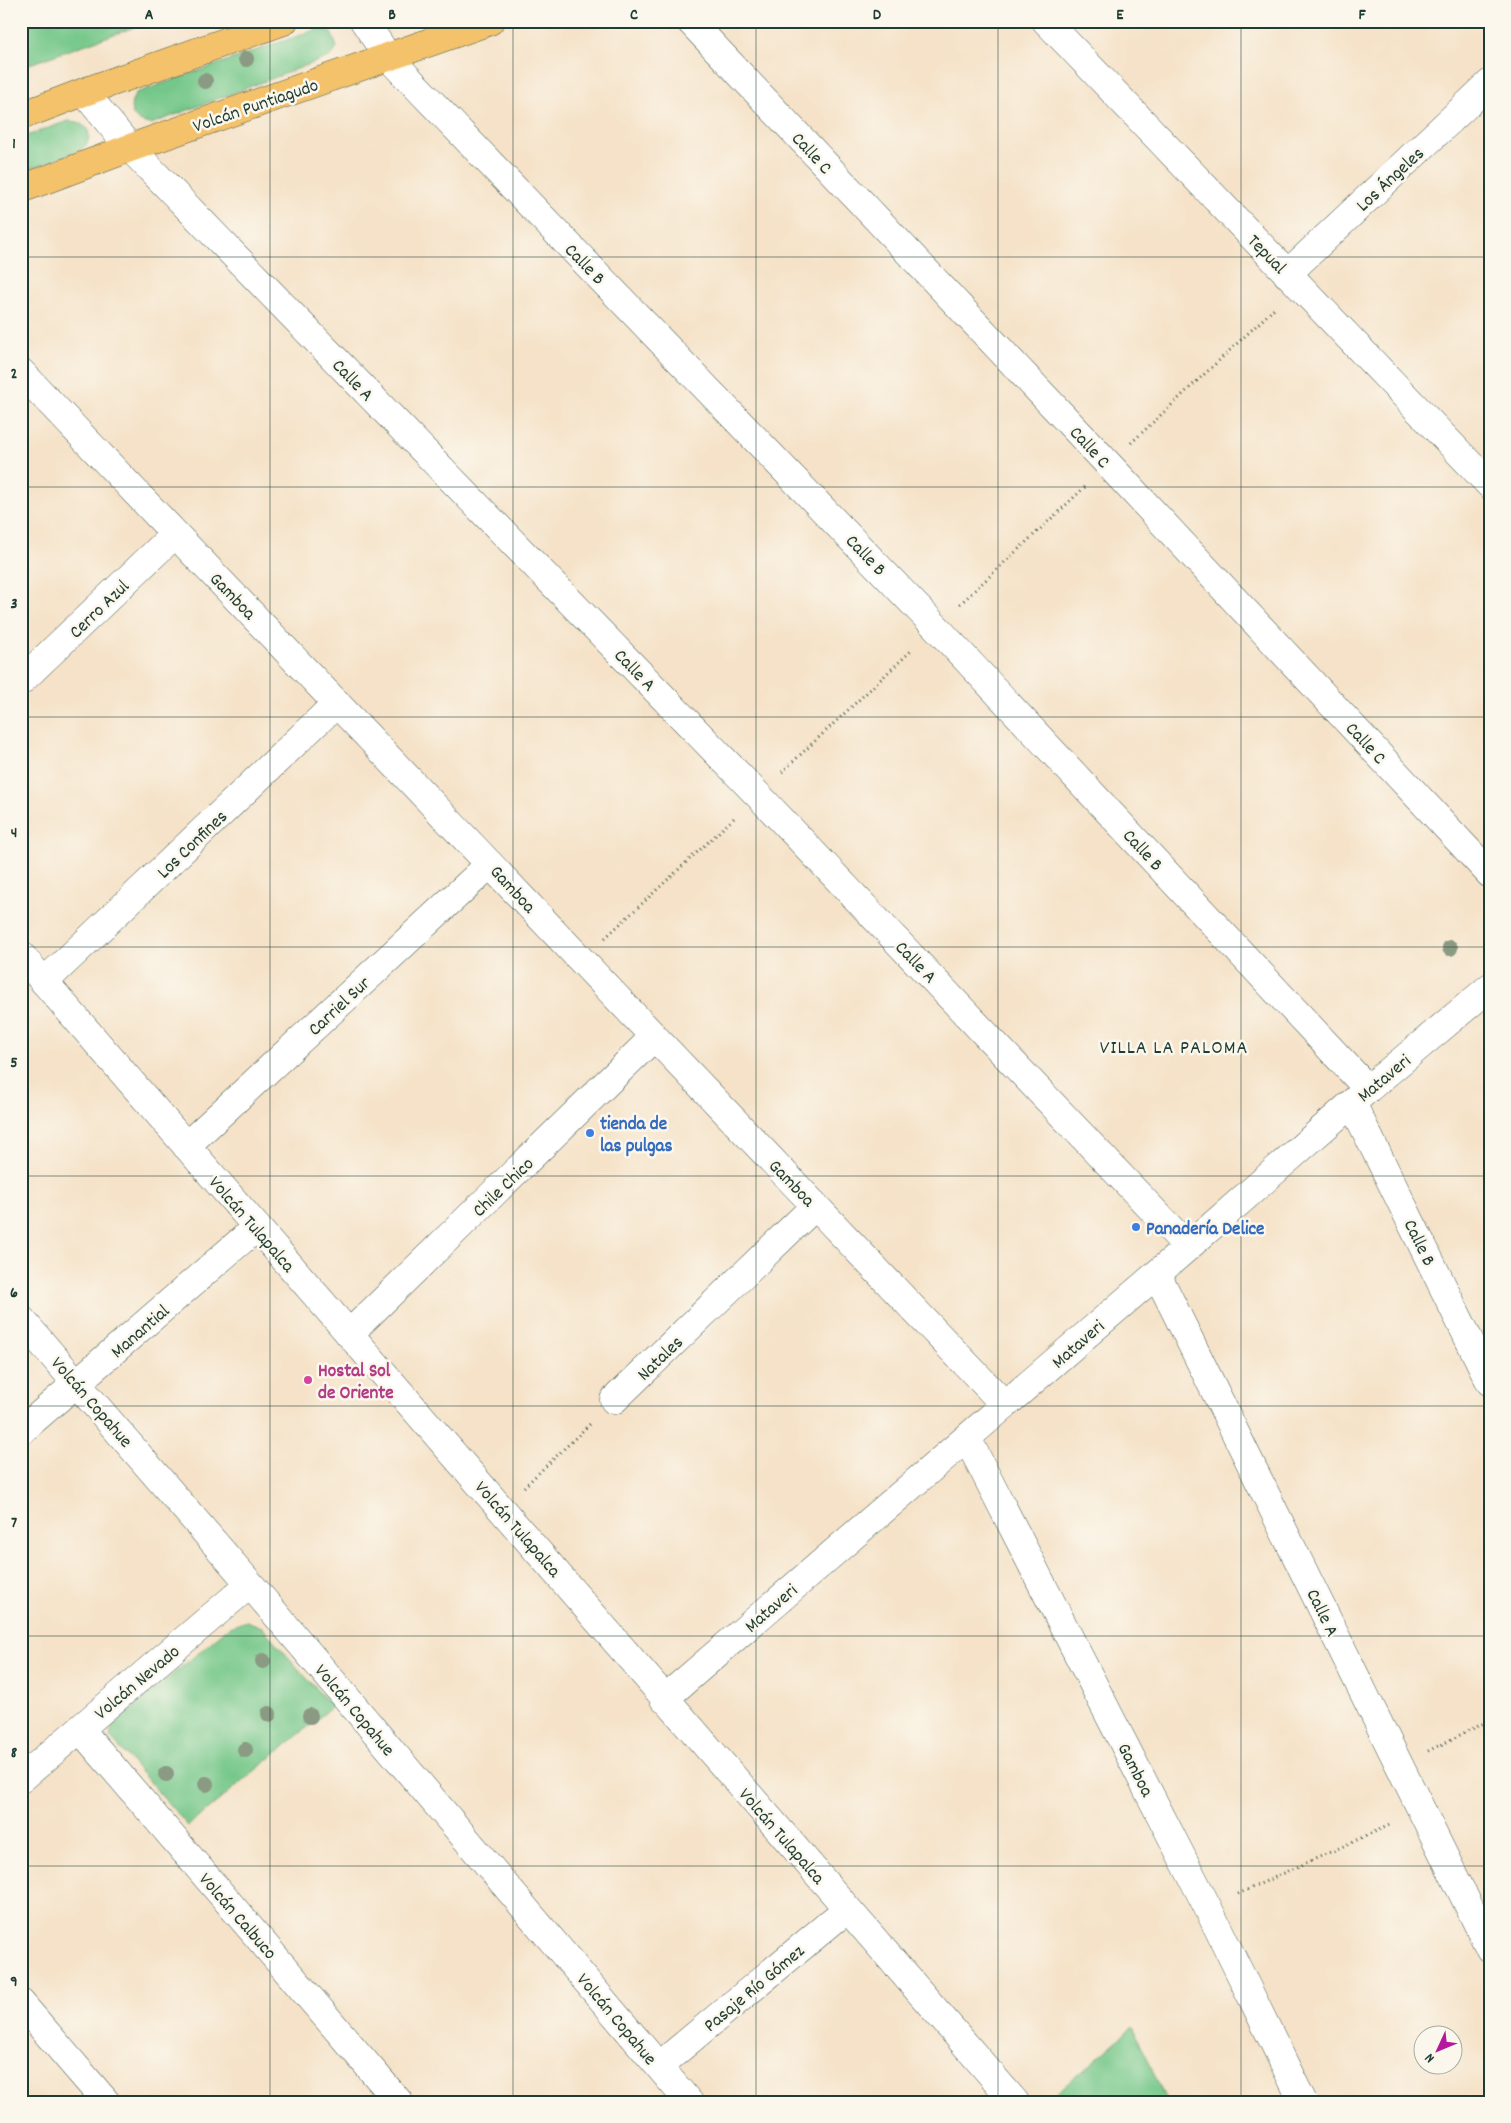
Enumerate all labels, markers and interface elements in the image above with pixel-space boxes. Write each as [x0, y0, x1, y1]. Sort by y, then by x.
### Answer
text: A [145, 4, 154, 27]
text: B [388, 4, 396, 27]
text: C [630, 4, 638, 27]
text: D [873, 4, 882, 27]
text: E [1116, 4, 1124, 27]
text: F [1358, 4, 1366, 27]
street label: Volcán Puntiagudo [190, 73, 323, 141]
street label: Calle C [784, 127, 837, 182]
text: 1 [12, 133, 16, 156]
street label: Los Ángeles [1351, 142, 1432, 219]
street label: Tepual [1240, 229, 1292, 282]
street label: Calle B [557, 238, 610, 292]
street label: Calle A [324, 354, 379, 409]
text: 2 [11, 363, 18, 386]
street label: Calle C [1062, 421, 1115, 476]
street label: Calle B [838, 529, 891, 583]
street label: Gamboa [202, 567, 262, 628]
street label: Cerro Azul [64, 574, 137, 646]
text: 3 [10, 593, 18, 616]
street label: Calle A [606, 644, 661, 699]
street label: Calle C [1338, 717, 1391, 772]
street label: Los Confines [152, 805, 235, 886]
text: 4 [11, 822, 17, 845]
street label: Calle B [1115, 824, 1168, 879]
street label: Gamboa [482, 860, 542, 921]
street label: Calle A [887, 936, 942, 991]
street label: Carriel Sur [303, 972, 378, 1044]
district label: VILLA LA PALOMA [1100, 1035, 1248, 1063]
street label: Mataveri [1353, 1049, 1418, 1110]
text: 5 [10, 1052, 18, 1075]
place label: tienda de las pulgas [600, 1112, 673, 1161]
marker: tienda de las pulgas [584, 1127, 596, 1139]
street label: Chile Chico [468, 1152, 541, 1225]
street label: Gamboa [761, 1154, 821, 1215]
street label: Volcán Tulapalca [201, 1171, 301, 1280]
street label: Calle B [1395, 1216, 1441, 1272]
place label: Panadería Delice [1146, 1217, 1264, 1244]
marker: Panadería Delice [1130, 1221, 1142, 1233]
text: 6 [10, 1282, 18, 1305]
street label: Manantial [106, 1299, 177, 1366]
street label: Mataveri [1047, 1315, 1112, 1376]
street label: Natales [632, 1331, 691, 1388]
street label: Volcán Copahue [43, 1352, 138, 1455]
place label: Hostal Sol de Oriente [318, 1359, 394, 1408]
marker: Hostal Sol de Oriente [302, 1374, 314, 1386]
street label: Volcán Tulapalca [467, 1476, 567, 1585]
text: 7 [11, 1512, 17, 1535]
street label: Mataveri [740, 1579, 805, 1640]
street label: Calle A [1298, 1585, 1344, 1642]
street label: Volcán Nevado [90, 1640, 187, 1728]
street label: Volcán Copahue [307, 1659, 400, 1763]
street label: Gamboa [1109, 1739, 1159, 1803]
text: 8 [11, 1742, 18, 1765]
street label: Volcán Tulapalca [731, 1783, 831, 1892]
street label: Volcán Calbuco [191, 1868, 282, 1967]
street label: Pasaje Río Gómez [699, 1939, 812, 2040]
street label: Volcán Copahue [569, 1968, 662, 2072]
text: 9 [10, 1971, 18, 1994]
north arrow [1414, 2026, 1464, 2076]
text: N [1420, 2048, 1440, 2067]

